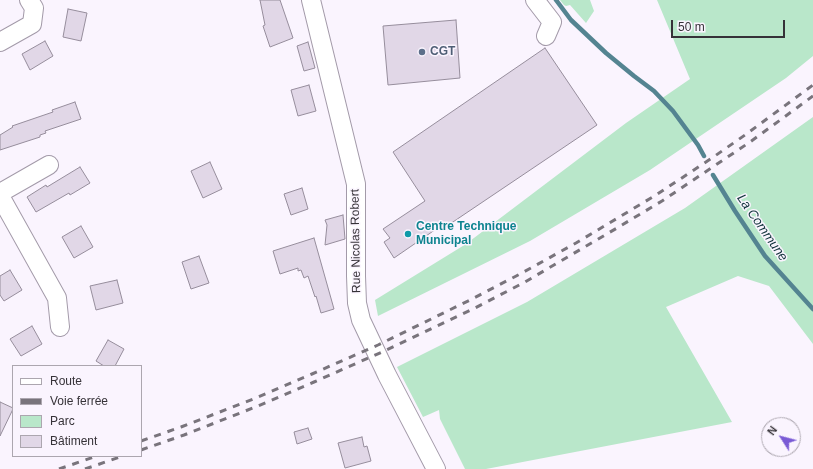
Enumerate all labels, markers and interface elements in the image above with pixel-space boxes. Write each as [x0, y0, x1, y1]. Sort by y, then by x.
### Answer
scale bar [673, 12, 787, 38]
text: 50 m [678, 20, 705, 34]
place label: CGT [430, 45, 455, 59]
marker: CGT [417, 47, 427, 57]
street label: Rue Nicolas Robert [348, 189, 364, 293]
water label: La Commune [733, 192, 791, 264]
place label: Centre Technique Municipal [416, 220, 516, 248]
marker: Centre Technique Municipal [403, 229, 413, 239]
legend [12, 365, 142, 457]
text: Route [50, 374, 82, 388]
text: Voie ferrée [50, 394, 108, 408]
text: Parc [50, 414, 75, 428]
north arrow [761, 417, 801, 457]
text: N [765, 424, 779, 437]
text: Bâtiment [50, 434, 97, 448]

